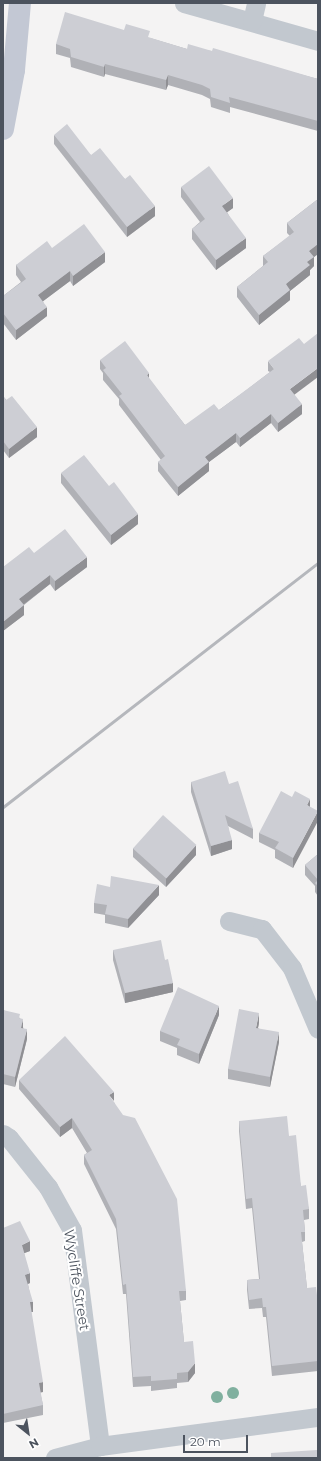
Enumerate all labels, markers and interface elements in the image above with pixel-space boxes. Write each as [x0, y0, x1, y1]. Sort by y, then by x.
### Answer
street label: Wycliffe Street [61, 1228, 93, 1332]
north arrow [8, 1413, 48, 1453]
scale bar [185, 1427, 250, 1453]
text: 20 m [190, 1434, 221, 1449]
text: N [27, 1435, 41, 1452]

